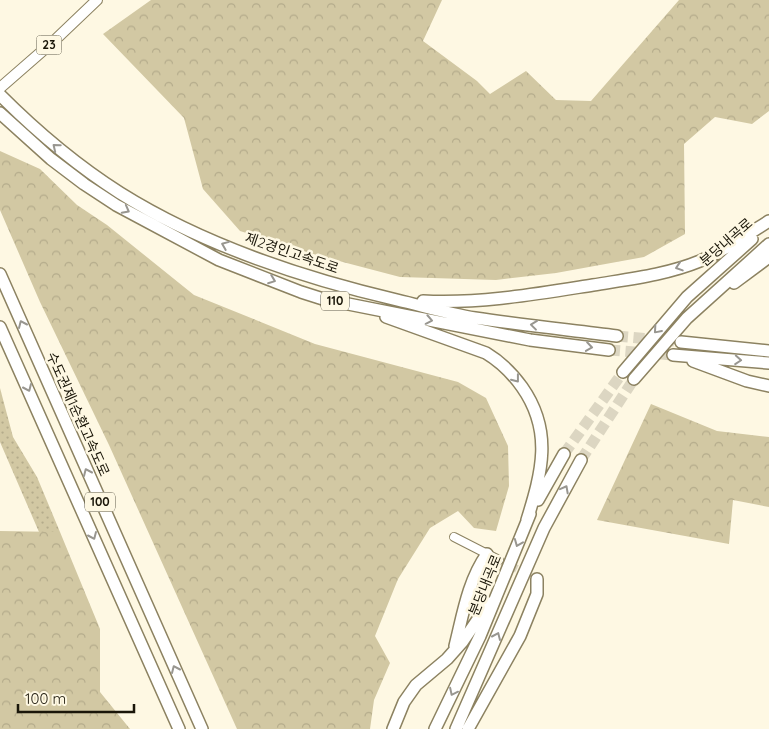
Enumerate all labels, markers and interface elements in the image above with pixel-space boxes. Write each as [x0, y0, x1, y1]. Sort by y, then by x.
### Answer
road number: 23 [36, 36, 62, 54]
one-way arrow [53, 145, 62, 153]
one-way arrow [120, 204, 129, 214]
street label: 분당내곡로 [696, 214, 756, 270]
street label: 제2경인고속도로 [243, 229, 341, 277]
one-way arrow [222, 241, 230, 251]
one-way arrow [676, 262, 684, 272]
one-way arrow [267, 274, 276, 284]
road number: 110 [321, 292, 349, 310]
one-way arrow [425, 314, 433, 324]
one-way arrow [17, 320, 28, 329]
one-way arrow [530, 320, 538, 331]
one-way arrow [655, 324, 663, 333]
one-way arrow [585, 342, 593, 352]
street label: 수도권제1순환고속도로 [43, 349, 114, 479]
one-way arrow [734, 355, 742, 366]
one-way arrow [511, 373, 519, 382]
one-way arrow [21, 383, 32, 392]
one-way arrow [83, 468, 94, 477]
one-way arrow [559, 485, 569, 494]
road number: 100 [85, 492, 115, 512]
one-way arrow [87, 531, 98, 540]
one-way arrow [513, 539, 523, 547]
street label: 분당내곡로 [465, 552, 505, 618]
one-way arrow [491, 632, 502, 641]
one-way arrow [171, 665, 182, 674]
scale bar [18, 682, 134, 714]
one-way arrow [449, 687, 459, 696]
text: 100 m [25, 689, 66, 708]

